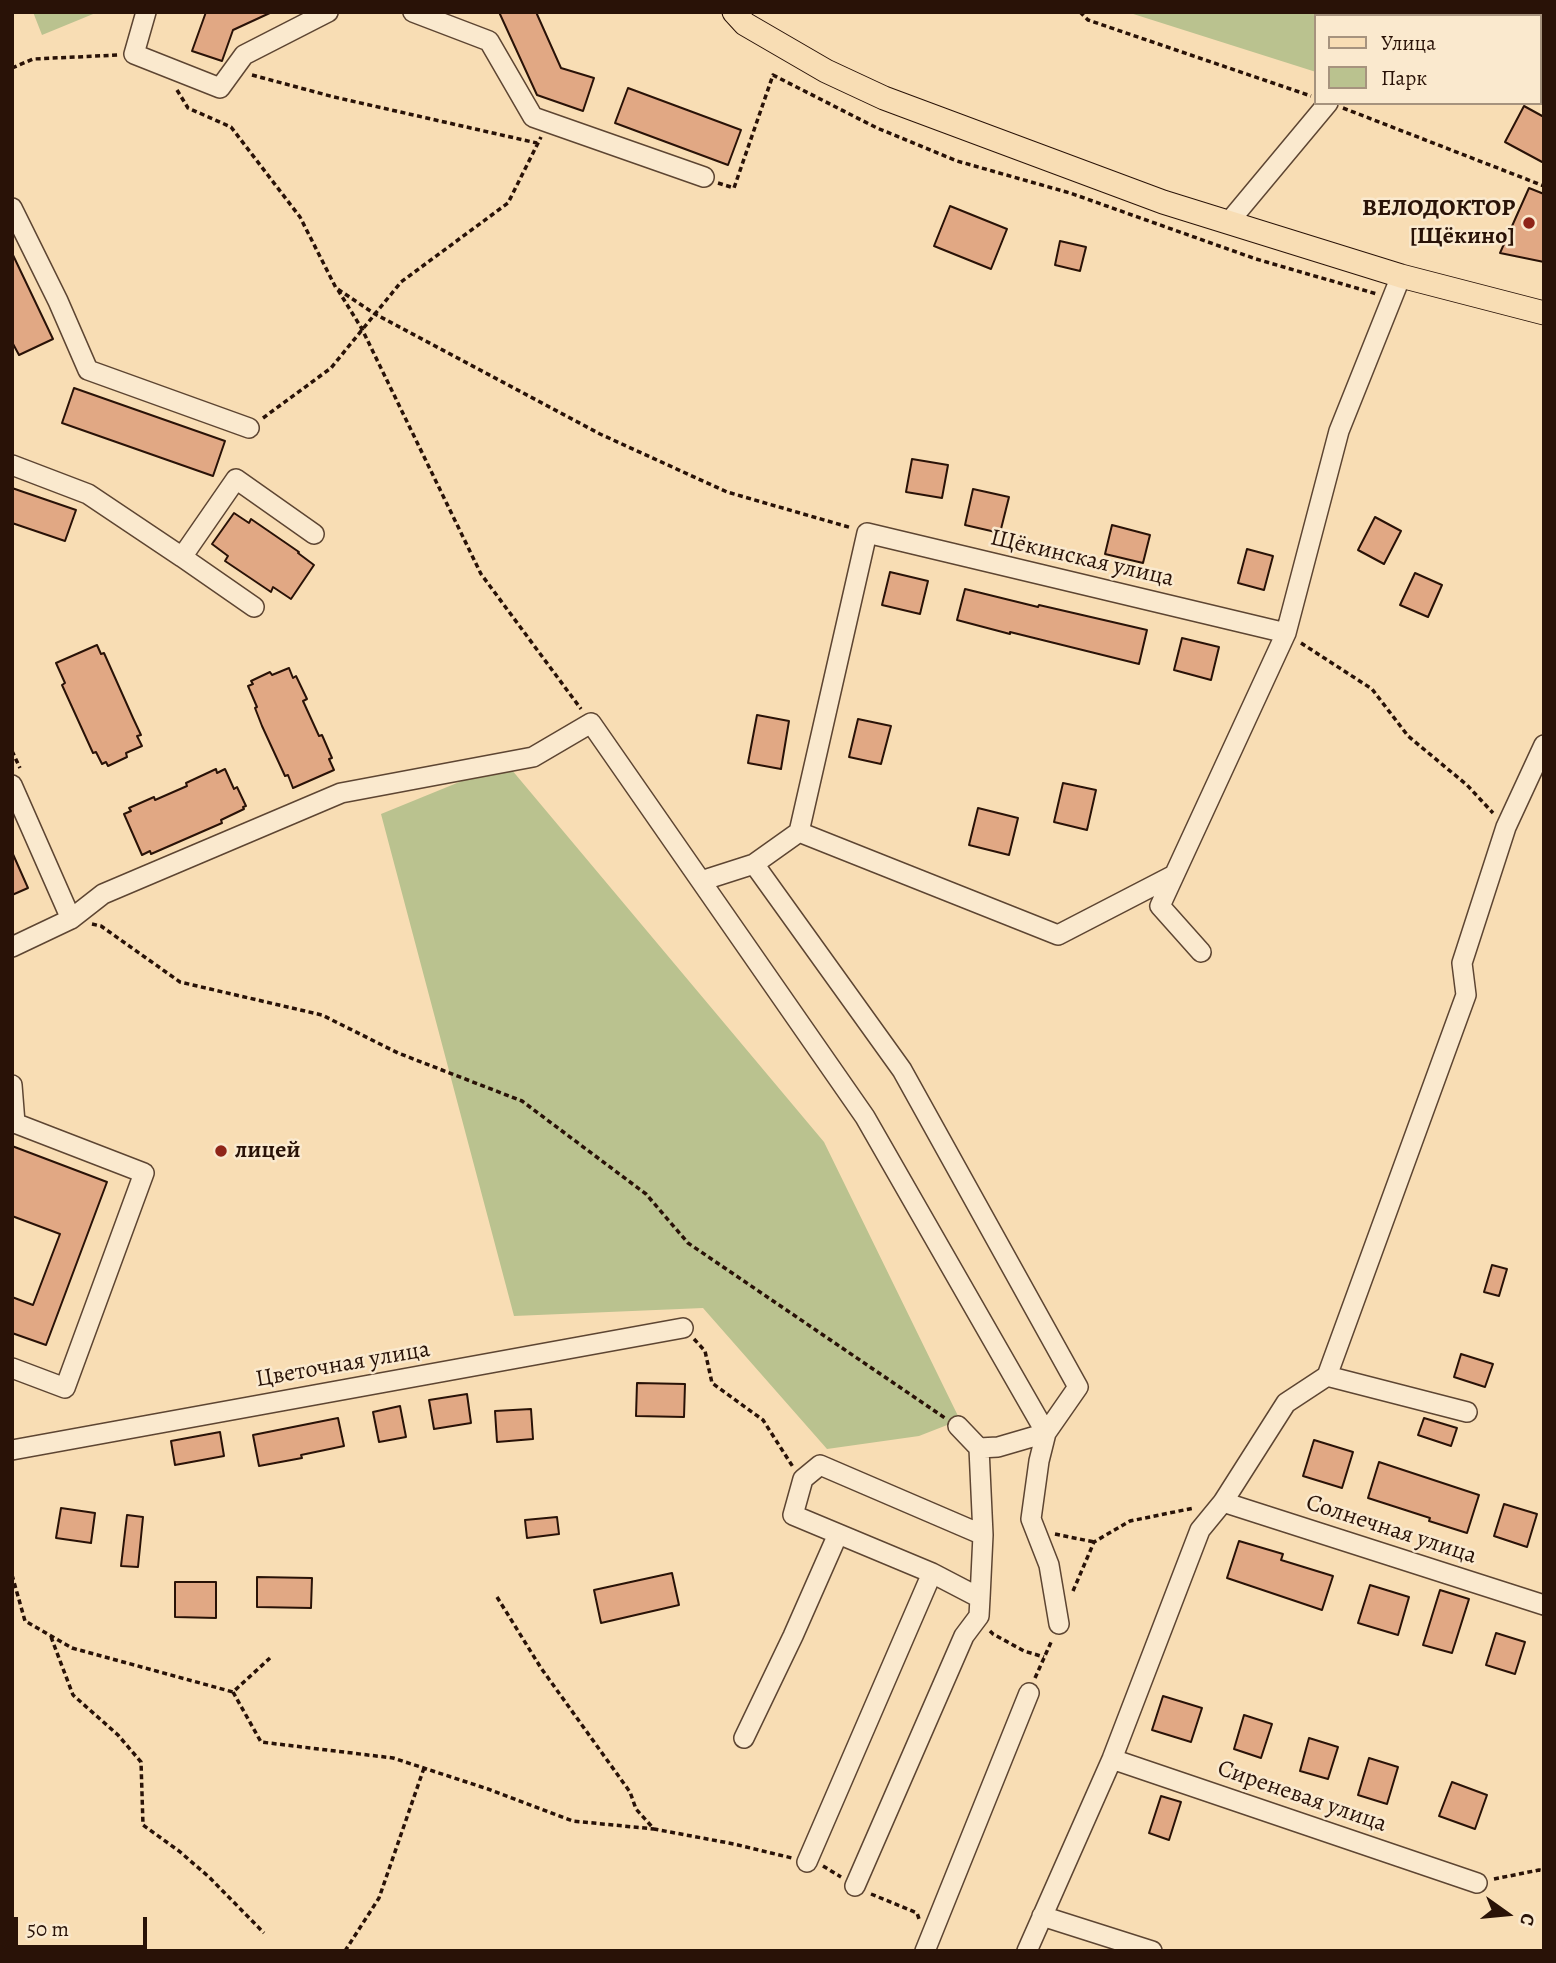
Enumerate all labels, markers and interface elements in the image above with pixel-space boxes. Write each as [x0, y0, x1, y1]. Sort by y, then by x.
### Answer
legend [1314, 14, 1542, 105]
text: Улица [1381, 29, 1436, 57]
text: Парк [1381, 64, 1427, 92]
place label: ВЕЛОДОКТОР [Щёкино] [1362, 195, 1515, 251]
marker: ВЕЛОДОКТОР [Щёкино] [1521, 215, 1537, 231]
street label: Щёкинская улица [988, 524, 1176, 594]
place label: лицей [235, 1137, 301, 1165]
marker: лицей [213, 1143, 229, 1159]
street label: Цветочная улица [254, 1336, 432, 1394]
street label: Солнечная улица [1302, 1489, 1480, 1571]
street label: Сиреневая улица [1214, 1755, 1390, 1839]
north arrow [1472, 1879, 1542, 1949]
scale bar [18, 1904, 150, 1948]
text: С [1513, 1910, 1541, 1928]
text: 50 m [27, 1915, 69, 1943]

